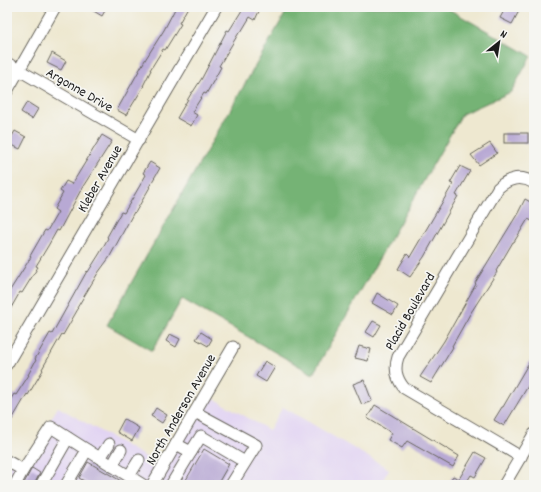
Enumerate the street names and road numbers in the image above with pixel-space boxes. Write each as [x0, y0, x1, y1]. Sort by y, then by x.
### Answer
street label: Argonne Drive [42, 63, 116, 118]
street label: Kleber Avenue [73, 142, 128, 216]
street label: Placid Boulevard [380, 269, 441, 355]
street label: North Anderson Avenue [142, 351, 222, 469]

